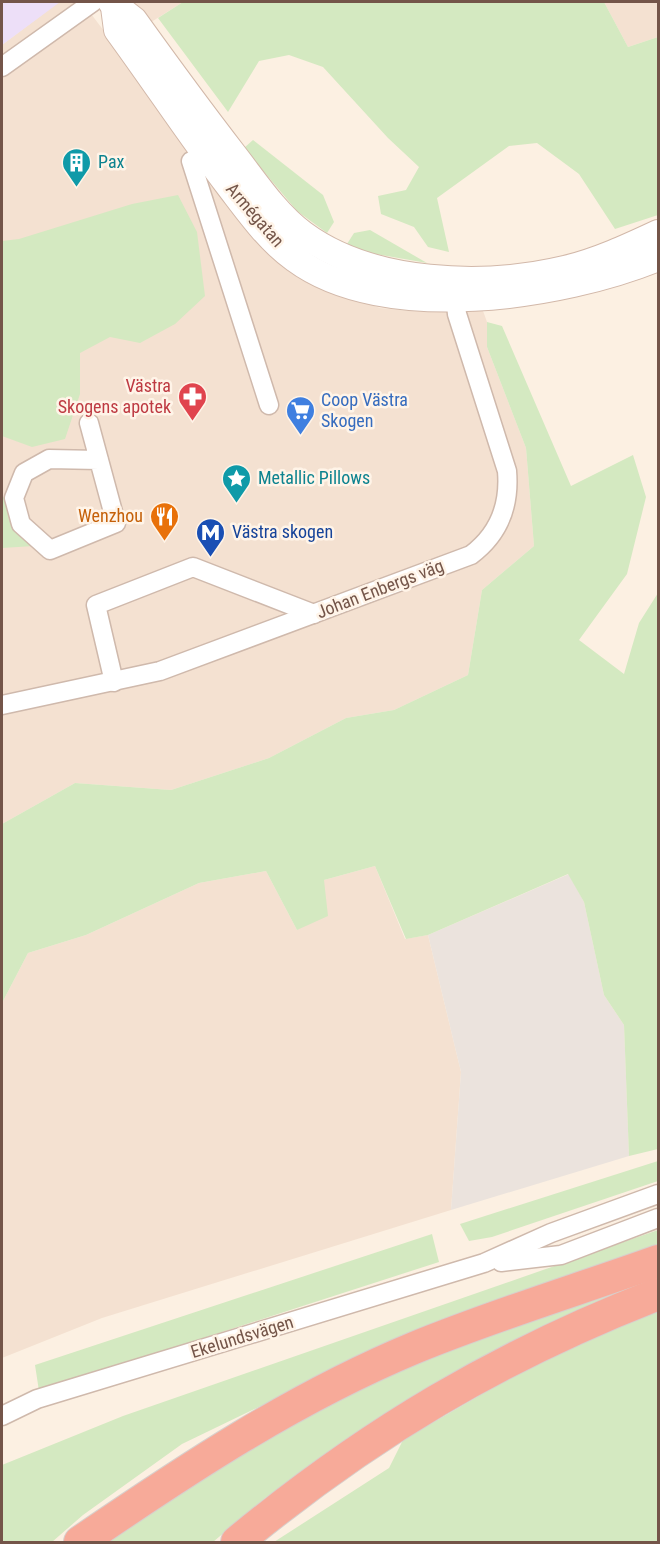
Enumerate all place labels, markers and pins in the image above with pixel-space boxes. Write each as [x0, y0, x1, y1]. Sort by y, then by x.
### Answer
building icon: Pax [61, 146, 93, 188]
place label: Pax [98, 151, 125, 172]
place label: Västra Skogens apotek [58, 375, 171, 417]
pharmacy icon: Västra Skogens apotek [176, 380, 208, 422]
place label: Coop Västra Skogen [321, 389, 408, 431]
supermarket icon: Coop Västra Skogen [284, 394, 316, 436]
place icon: Metallic Pillows [221, 462, 253, 504]
place label: Metallic Pillows [258, 467, 370, 488]
restaurant icon: Wenzhou [148, 500, 180, 542]
place label: Wenzhou [78, 505, 143, 526]
metro station icon: Västra skogen [195, 516, 227, 558]
place label: Västra skogen [232, 521, 333, 542]

